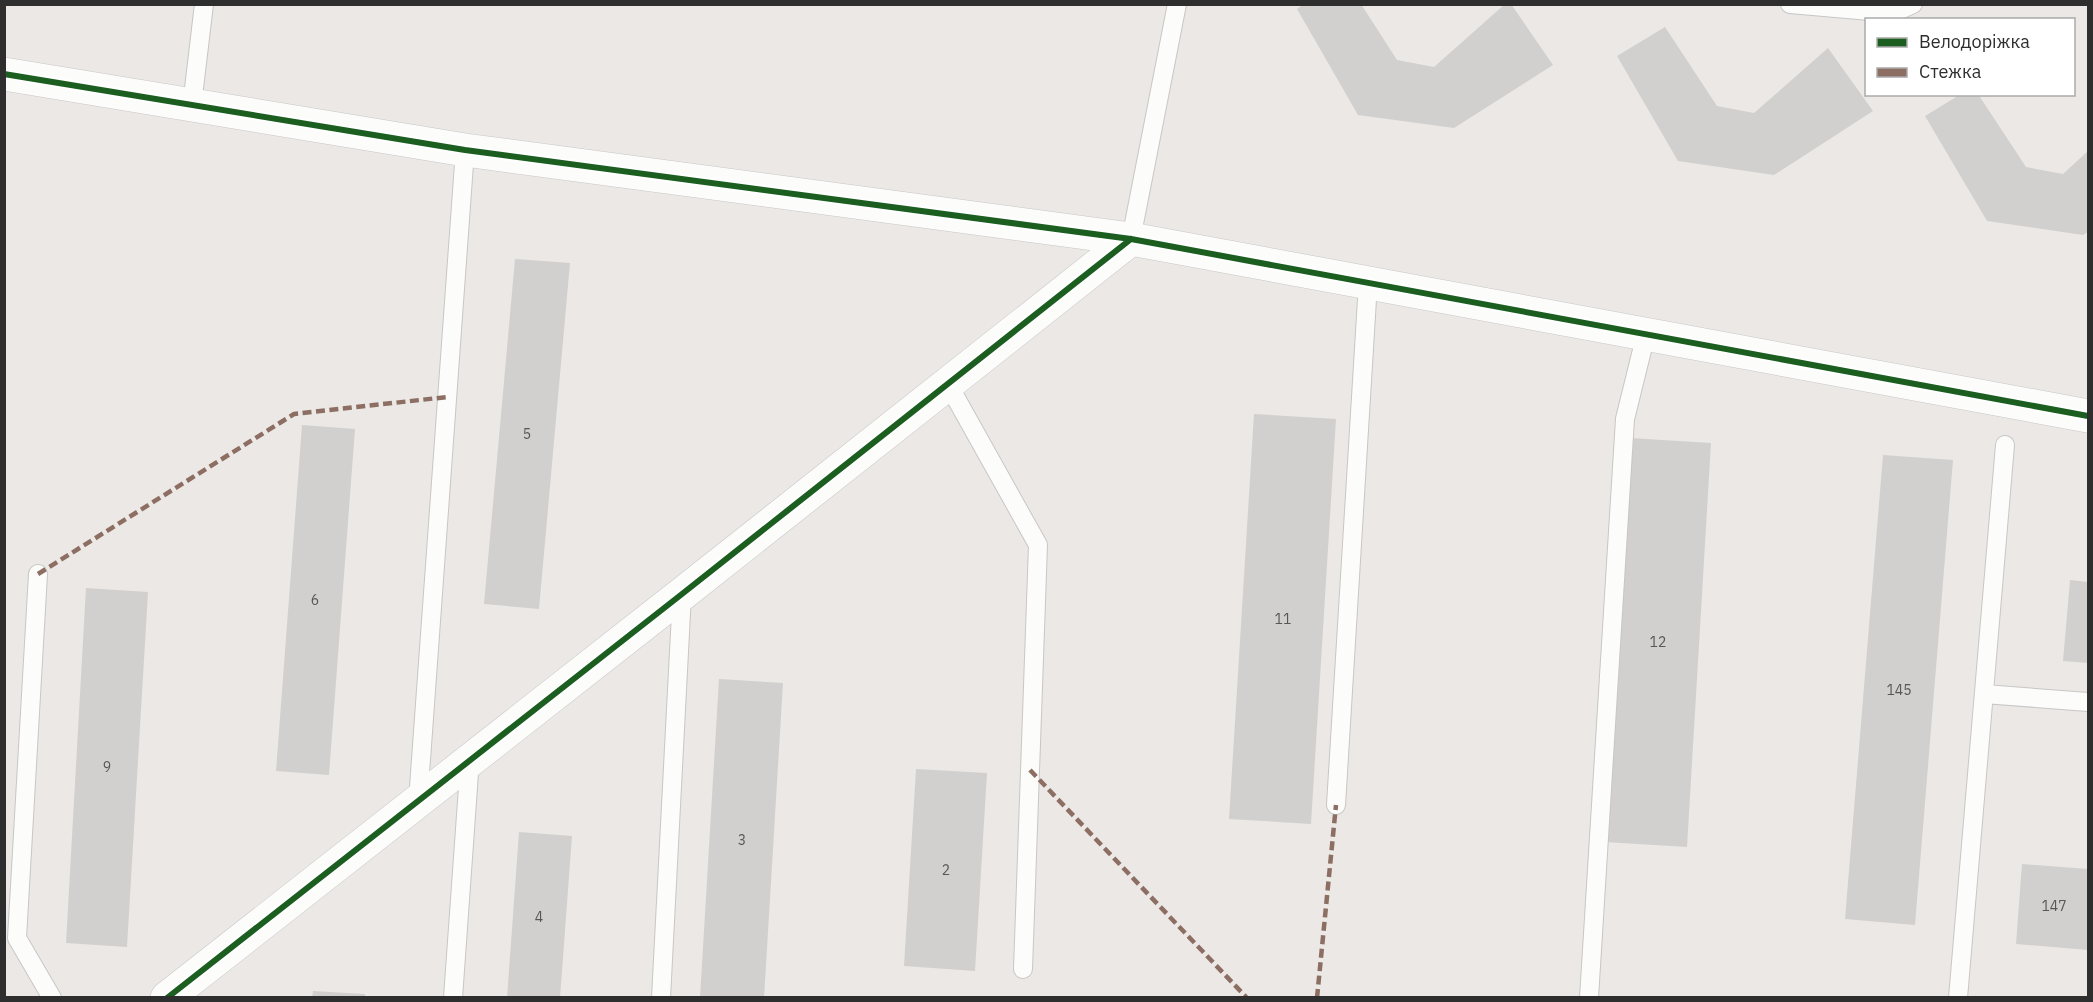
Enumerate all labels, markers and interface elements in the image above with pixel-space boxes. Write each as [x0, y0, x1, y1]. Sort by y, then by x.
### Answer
legend [1865, 18, 2075, 96]
text: Велодоріжка [1919, 30, 2030, 53]
text: Стежка [1919, 60, 1982, 83]
house number: 5 [523, 425, 531, 443]
house number: 6 [311, 591, 319, 609]
house number: 11 [1275, 610, 1291, 628]
house number: 12 [1650, 633, 1666, 651]
house number: 145 [1886, 681, 1912, 699]
house number: 9 [103, 758, 111, 776]
house number: 3 [738, 831, 746, 849]
house number: 2 [942, 861, 950, 879]
house number: 147 [2041, 897, 2067, 915]
house number: 4 [535, 908, 543, 926]

